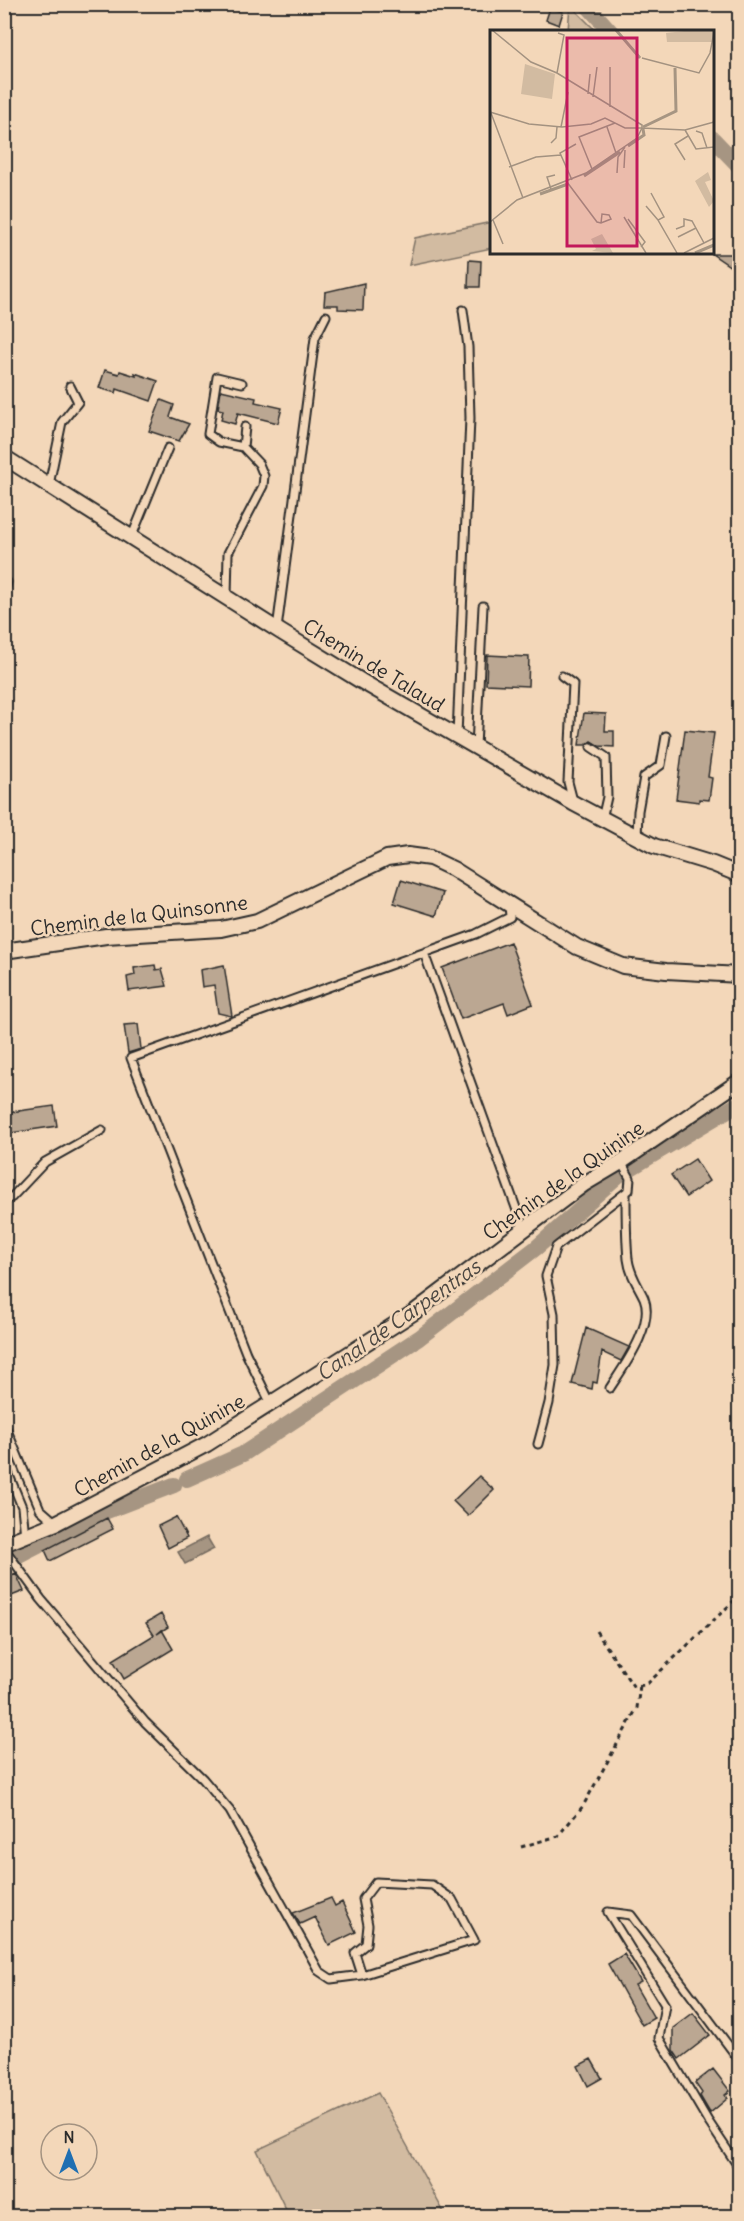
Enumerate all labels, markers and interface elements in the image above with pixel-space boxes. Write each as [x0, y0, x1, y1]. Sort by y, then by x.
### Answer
inset map [490, 30, 714, 254]
street label: Chemin de Talaud [299, 613, 450, 717]
street label: Chemin de la Quinsonne [29, 889, 249, 941]
street label: Chemin de la Quinine [477, 1115, 649, 1245]
water label: Canal de Carpentras [311, 1252, 487, 1387]
street label: Chemin de la Quinine [69, 1388, 249, 1502]
north arrow [39, 2122, 99, 2182]
text: N [63, 2127, 75, 2147]

